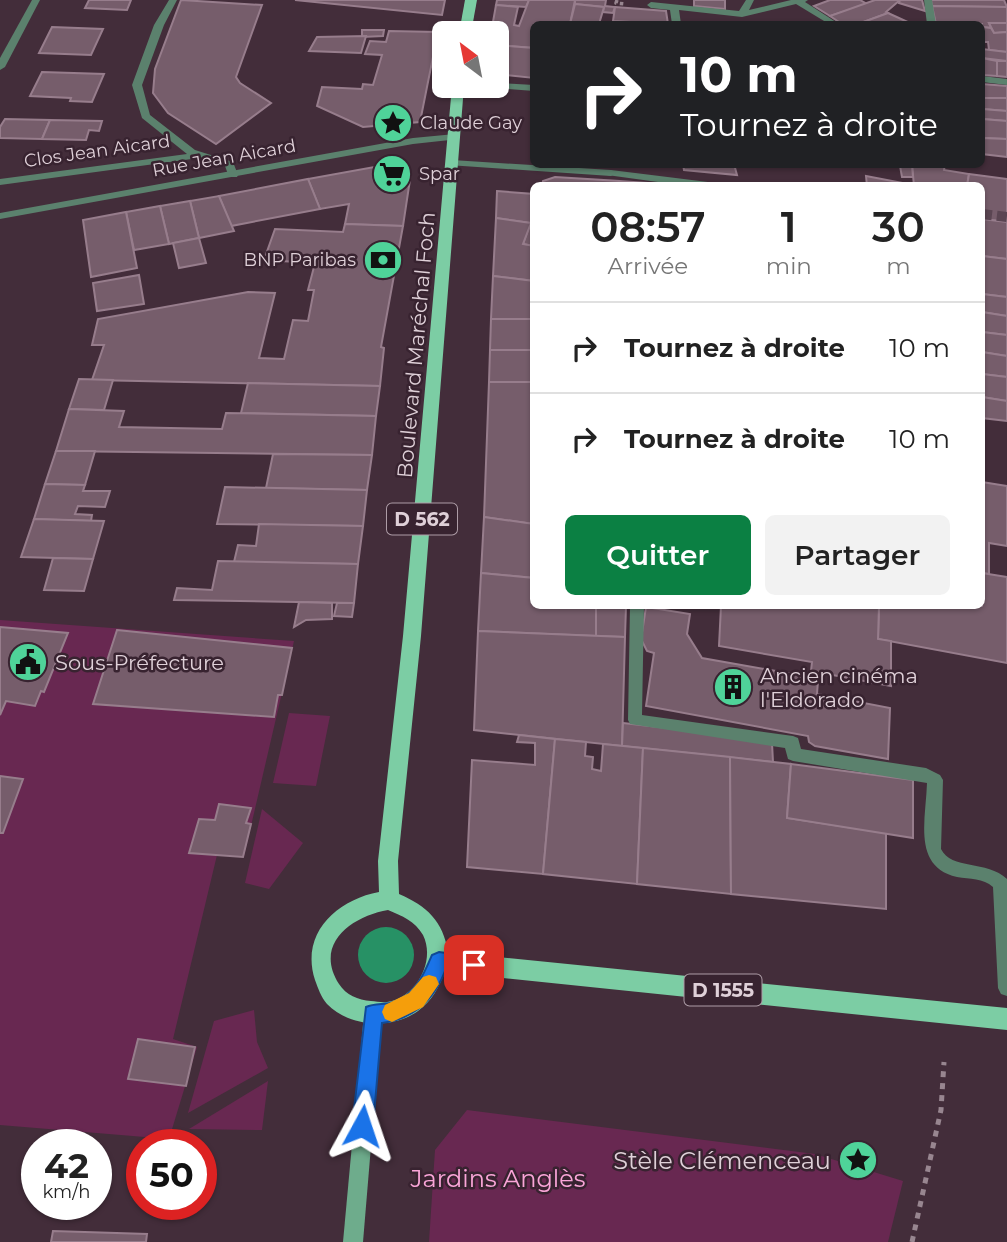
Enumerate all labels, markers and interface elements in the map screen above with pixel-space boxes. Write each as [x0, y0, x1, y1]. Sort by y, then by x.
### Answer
north arrow [432, 21, 509, 98]
map controls [432, 21, 509, 98]
text: 10 m [680, 45, 798, 104]
icon: right [565, 49, 656, 140]
place icon: Claude Gay [372, 102, 414, 144]
text: Tournez à droite [680, 105, 938, 144]
place label: Claude Gay [420, 112, 522, 134]
street label: Clos Jean Aicard [23, 130, 171, 172]
street label: Rue Jean Aicard [150, 135, 298, 181]
supermarket icon: Spar [371, 153, 413, 195]
place label: Spar [419, 163, 460, 185]
text: 08:57 [590, 201, 706, 253]
text: 1 [781, 201, 797, 253]
text: 30 [872, 201, 925, 253]
street label: Boulevard Maréchal Foch [392, 211, 440, 479]
bank icon: BNP Paribas [362, 239, 404, 281]
place label: BNP Paribas [243, 249, 356, 271]
text: Arrivée [608, 252, 688, 280]
text: min [766, 252, 812, 280]
text: m [886, 252, 911, 280]
icon: right [565, 329, 603, 367]
text: Tournez à droite [624, 332, 845, 364]
text: 10 m [889, 332, 950, 364]
icon: right [565, 420, 603, 458]
text: Tournez à droite [624, 423, 845, 455]
text: 10 m [889, 423, 950, 455]
road number: D 562 [387, 504, 457, 534]
button: Quitter [565, 515, 751, 595]
button: Partager [765, 515, 950, 595]
public building icon: Sous-Préfecture [7, 641, 49, 683]
place label: Sous-Préfecture [55, 650, 224, 675]
place label: Ancien cinéma l'Eldorado [760, 663, 918, 712]
building icon: Ancien cinéma l'Eldorado [712, 666, 754, 708]
pin [444, 935, 504, 995]
icon: arrive [455, 946, 493, 984]
road number: D 1555 [684, 974, 762, 1006]
position arrow [325, 1089, 399, 1163]
speed limit sign: 50 [126, 1129, 217, 1220]
place icon: Stèle Clémenceau [837, 1139, 879, 1181]
text: 42 [44, 1144, 89, 1187]
place label: Stèle Clémenceau [613, 1146, 831, 1175]
park label: Jardins Anglès [410, 1164, 586, 1193]
text: km/h [42, 1181, 91, 1203]

